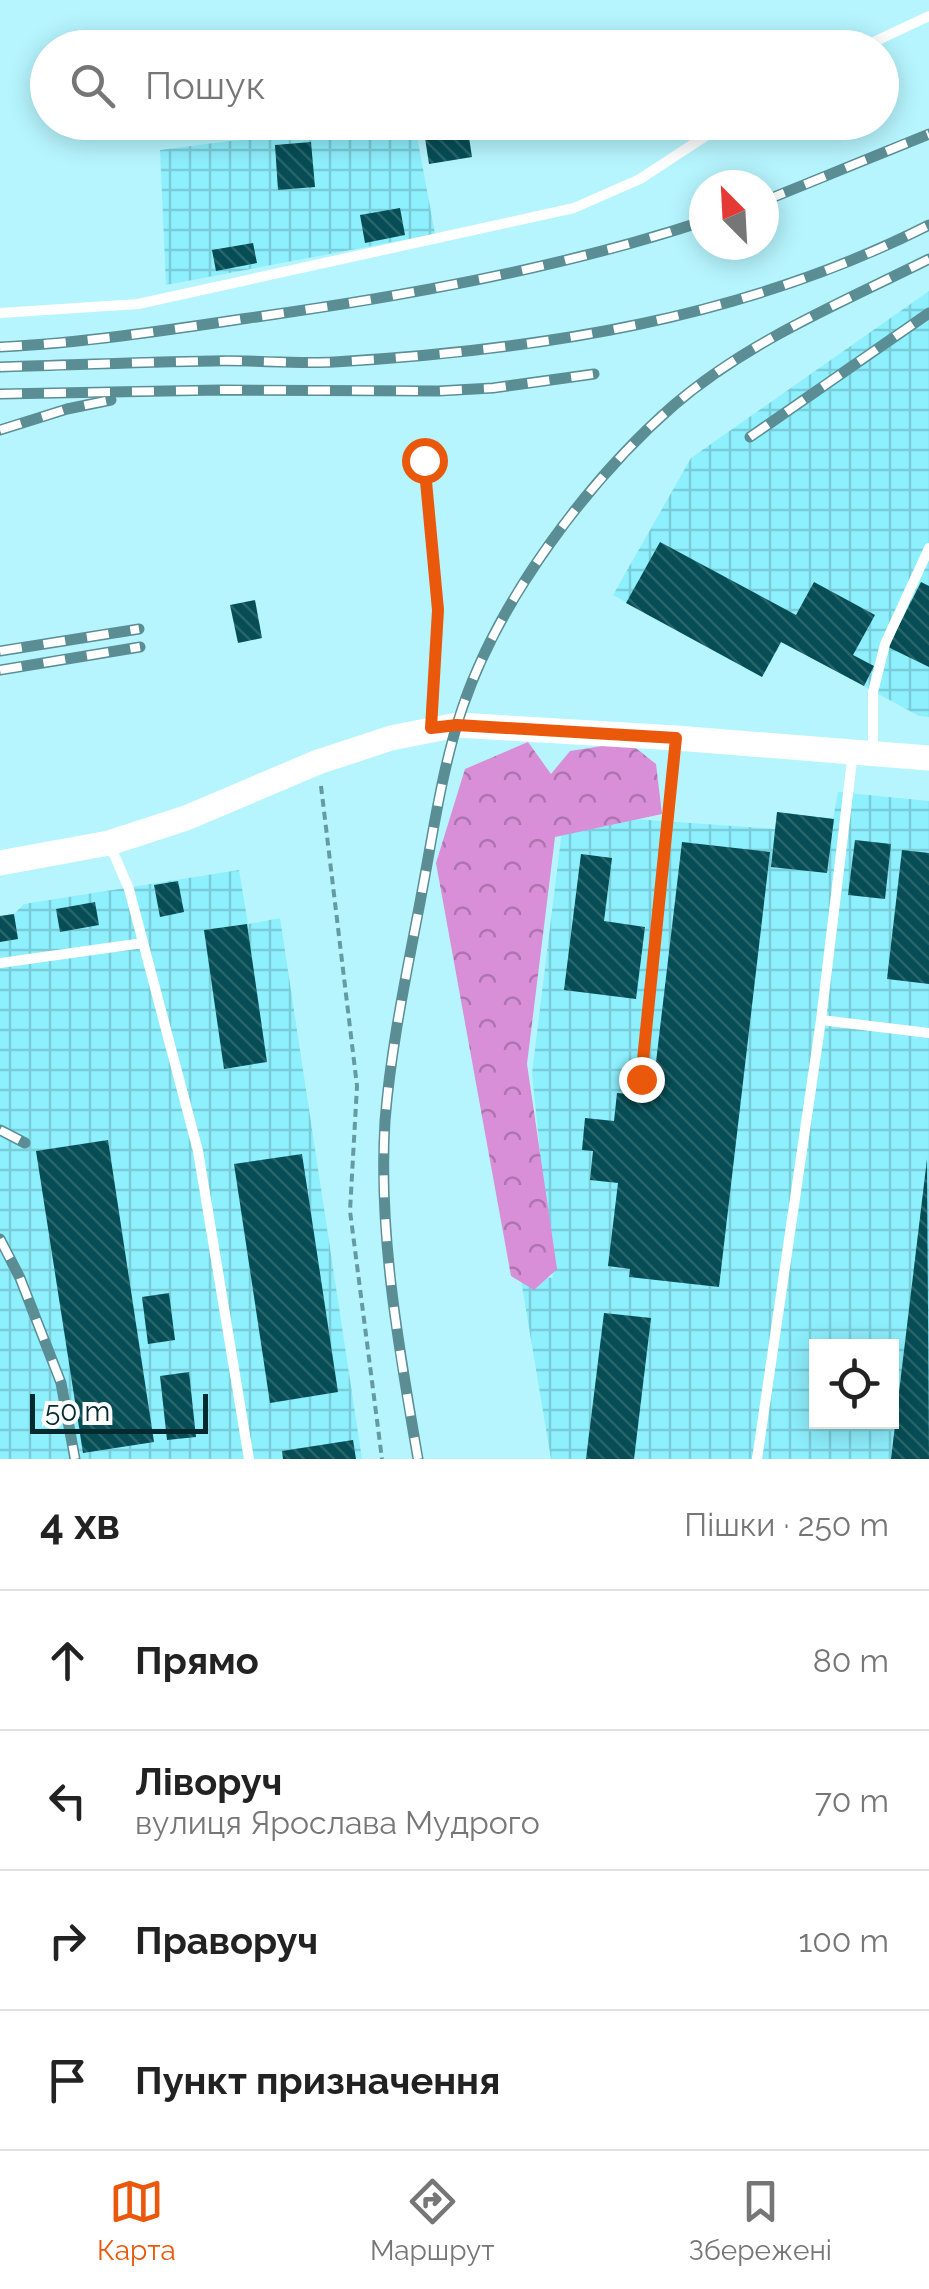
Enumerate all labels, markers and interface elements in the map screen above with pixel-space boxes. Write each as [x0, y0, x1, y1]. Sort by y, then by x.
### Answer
search box [30, 30, 899, 140]
icon: search [65, 58, 120, 113]
text: Пошук [145, 63, 265, 108]
north arrow [689, 170, 779, 260]
route start [402, 438, 448, 484]
route end [619, 1057, 665, 1103]
map controls [809, 1339, 899, 1429]
button: locate [809, 1339, 899, 1429]
scale bar [30, 1389, 208, 1434]
text: 50 m [45, 1395, 110, 1428]
text: 4 хв [40, 1500, 120, 1549]
text: Пішки · 250 m [684, 1506, 889, 1543]
icon: ahead [40, 1633, 95, 1688]
text: Прямо [135, 1638, 259, 1683]
text: 80 m [813, 1642, 889, 1679]
text: Ліворуч [135, 1759, 282, 1804]
icon: left [40, 1773, 95, 1828]
text: 70 m [815, 1782, 889, 1819]
text: вулиця Ярослава Мудрого [135, 1804, 540, 1841]
icon: right [40, 1913, 95, 1968]
text: Праворуч [135, 1918, 318, 1963]
text: 100 m [799, 1922, 889, 1959]
icon: arrive [40, 2053, 95, 2108]
text: Пункт призначення [135, 2058, 500, 2103]
tab: Карта [97, 2174, 176, 2267]
tab: Маршрут [370, 2174, 495, 2267]
tab: Збережені [689, 2174, 832, 2267]

